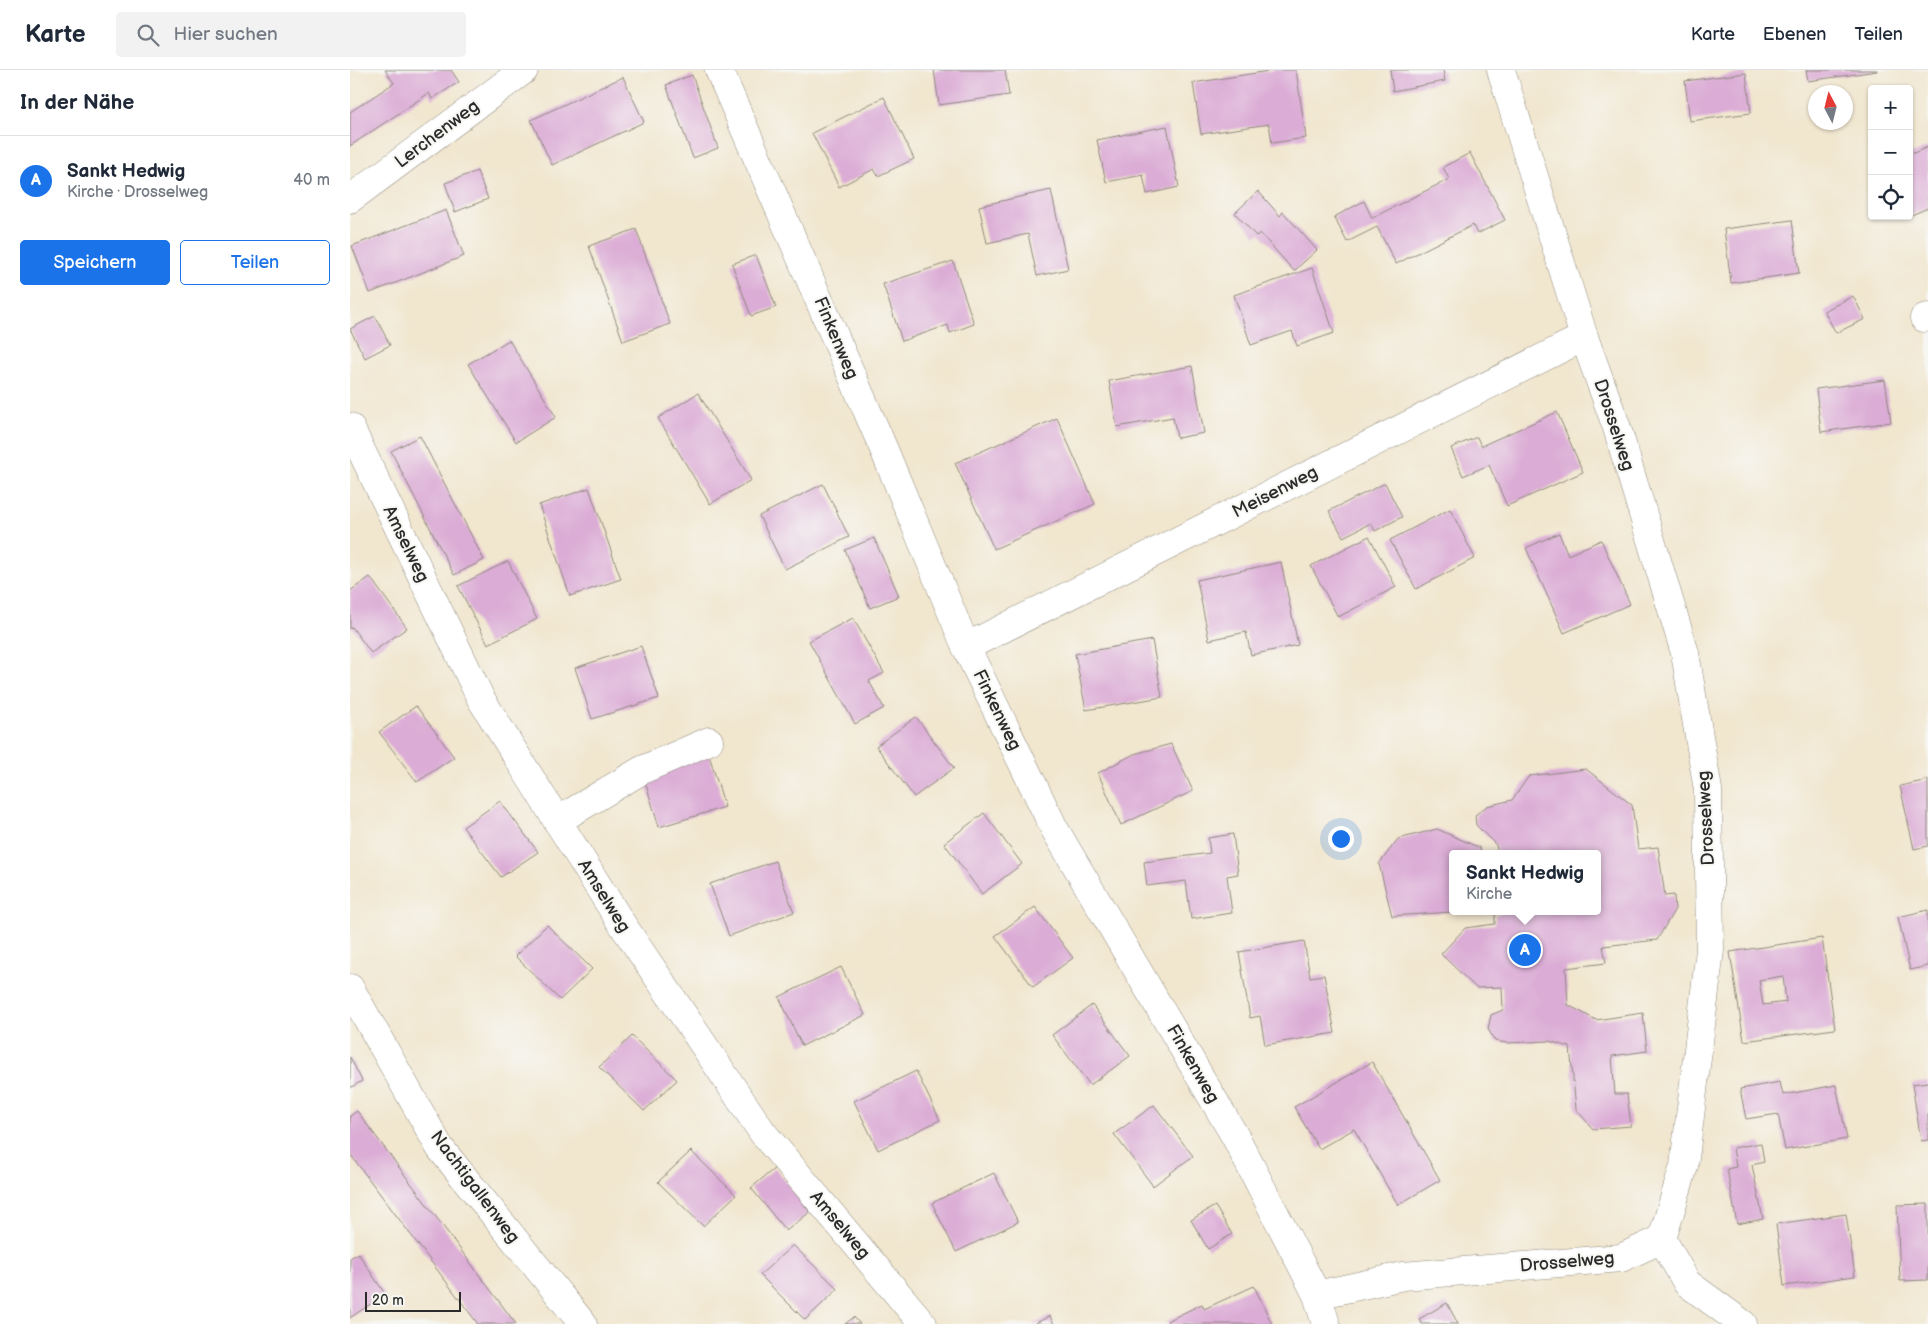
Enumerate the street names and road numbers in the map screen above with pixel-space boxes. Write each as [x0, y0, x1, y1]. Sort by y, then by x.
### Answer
street label: Lerchenweg [391, 96, 483, 172]
street label: Finkenweg [809, 294, 863, 382]
street label: Drosselweg [1589, 377, 1639, 473]
street label: Meisenweg [1229, 462, 1321, 522]
street label: Amselweg [378, 502, 434, 586]
street label: Finkenweg [968, 666, 1026, 754]
street label: Drosselweg [1693, 770, 1719, 866]
street label: Amselweg [573, 855, 635, 937]
street label: Finkenweg [1162, 1021, 1224, 1107]
street label: Nachtigallenweg [426, 1127, 524, 1247]
street label: Amselweg [805, 1187, 875, 1263]
street label: Drosselweg [1519, 1247, 1615, 1277]

